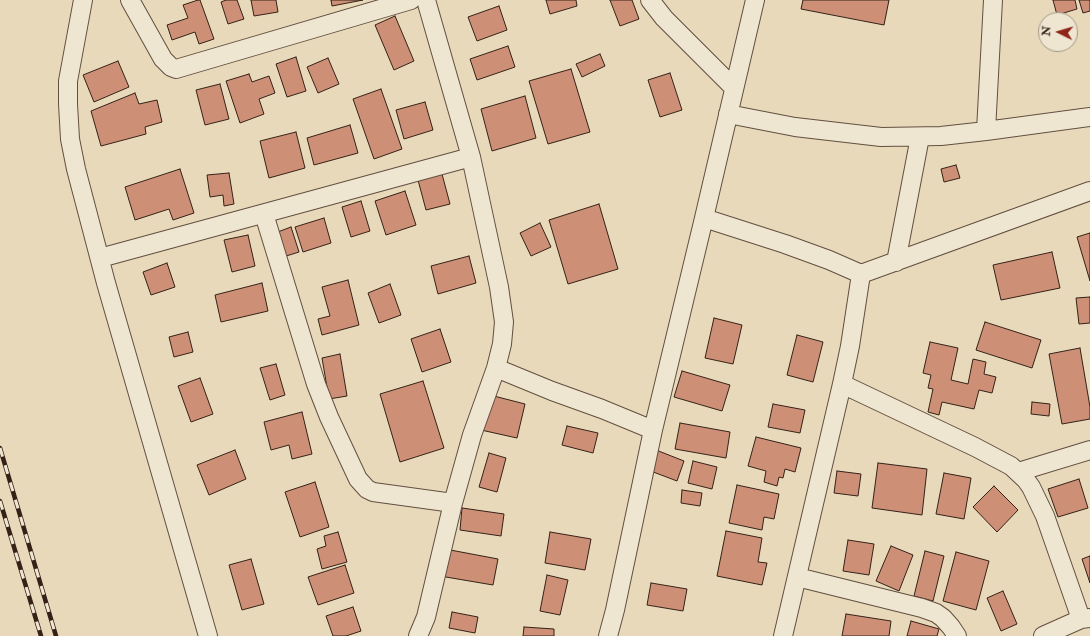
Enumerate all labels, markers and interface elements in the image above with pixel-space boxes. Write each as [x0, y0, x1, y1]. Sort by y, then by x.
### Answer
north arrow [1038, 12, 1078, 52]
text: N [1040, 26, 1053, 36]

